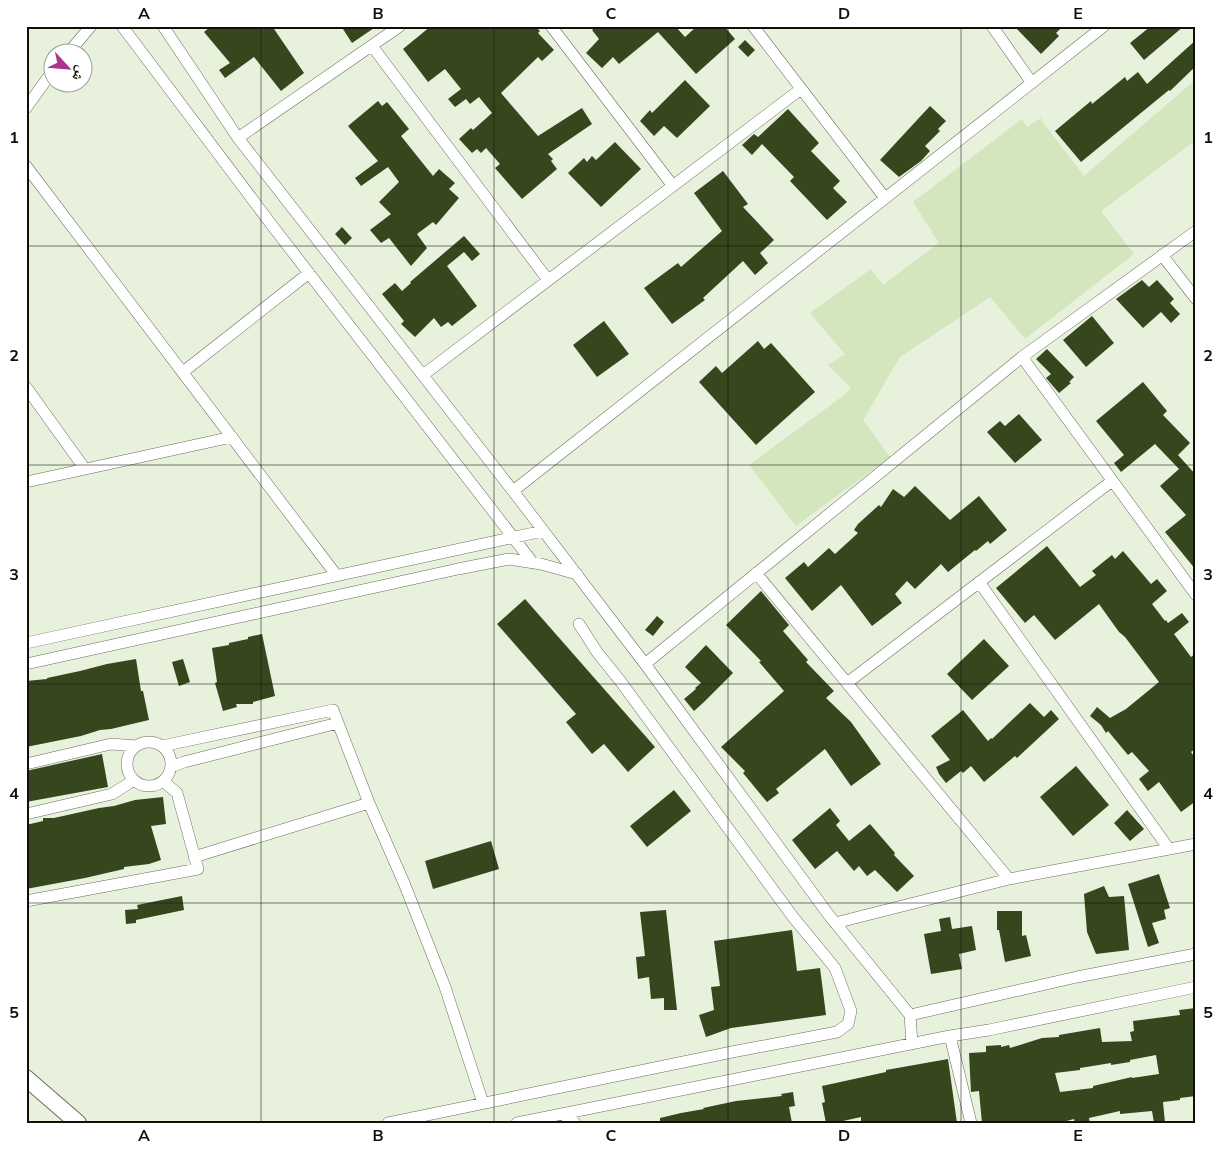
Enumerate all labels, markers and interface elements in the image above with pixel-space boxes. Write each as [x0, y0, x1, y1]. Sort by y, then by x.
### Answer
text: A [138, 3, 150, 23]
text: B [372, 3, 384, 23]
text: C [606, 3, 617, 23]
text: D [838, 3, 850, 23]
text: E [1073, 3, 1083, 23]
north arrow [42, 42, 92, 92]
text: ش [68, 63, 91, 84]
text: 1 [9, 127, 19, 147]
text: 1 [1203, 127, 1213, 147]
text: 2 [9, 345, 19, 365]
text: 2 [1203, 345, 1213, 365]
text: 3 [9, 564, 19, 584]
text: 3 [1203, 564, 1213, 584]
text: 4 [9, 783, 19, 803]
text: 4 [1203, 783, 1213, 803]
text: 5 [9, 1002, 19, 1022]
text: 5 [1203, 1002, 1213, 1022]
text: A [138, 1125, 150, 1145]
text: B [372, 1125, 384, 1145]
text: C [606, 1125, 617, 1145]
text: D [838, 1125, 850, 1145]
text: E [1073, 1125, 1083, 1145]

